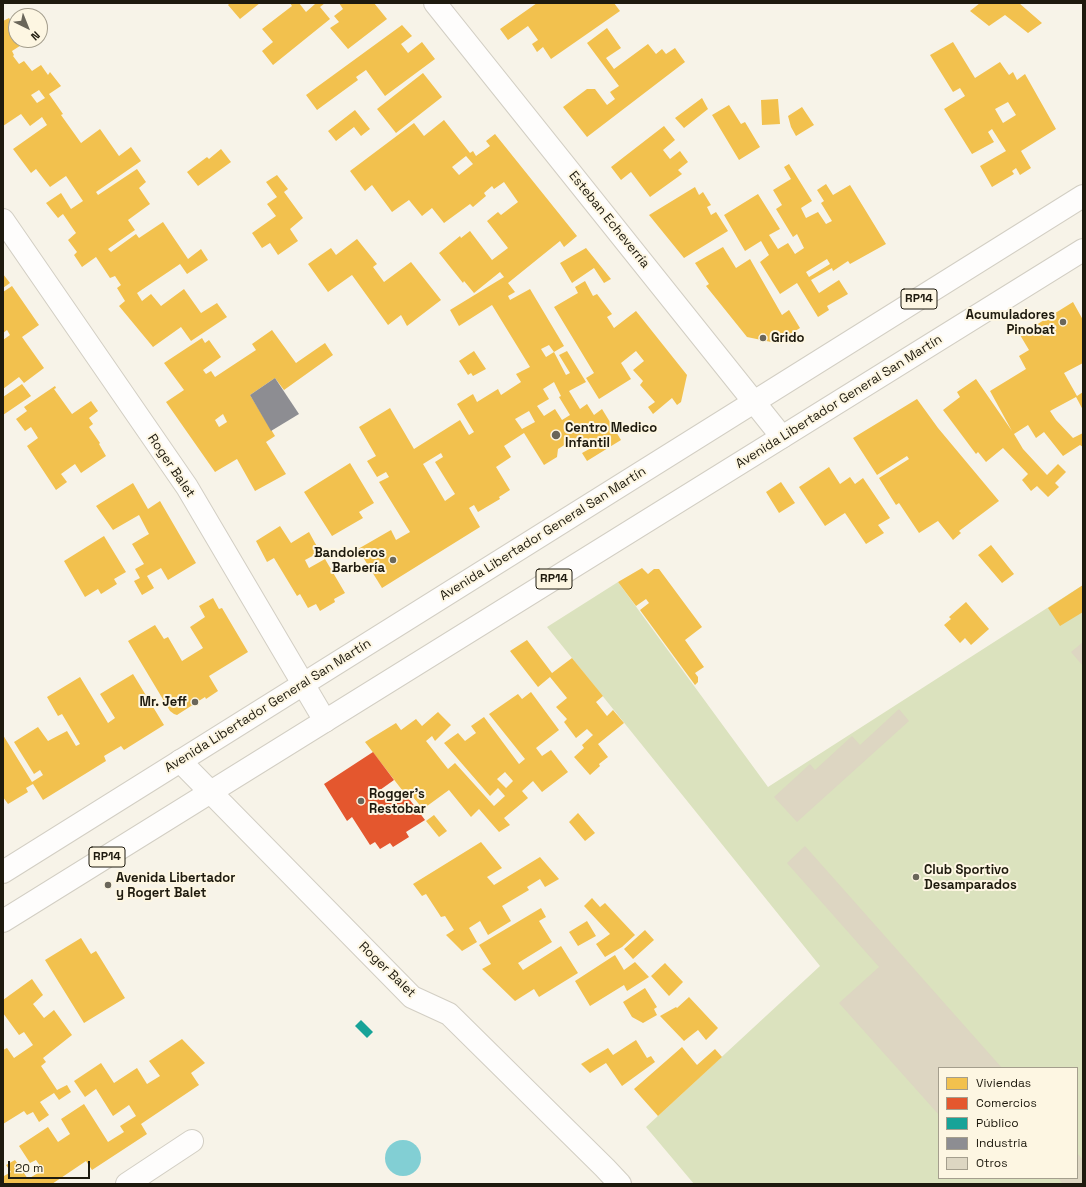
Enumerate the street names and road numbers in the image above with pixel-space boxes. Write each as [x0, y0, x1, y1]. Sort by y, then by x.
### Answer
street label: Esteban Echeverría [565, 168, 653, 272]
road number: RP14 [901, 289, 937, 309]
street label: Avenida Libertador General San Martín [733, 332, 945, 472]
street label: Roger Balet [144, 431, 198, 501]
street label: Avenida Libertador General San Martín [437, 464, 649, 604]
road number: RP14 [536, 569, 572, 589]
street label: Avenida Libertador General San Martín [162, 636, 374, 776]
road number: RP14 [89, 847, 125, 867]
street label: Roger Balet [355, 939, 419, 1001]

